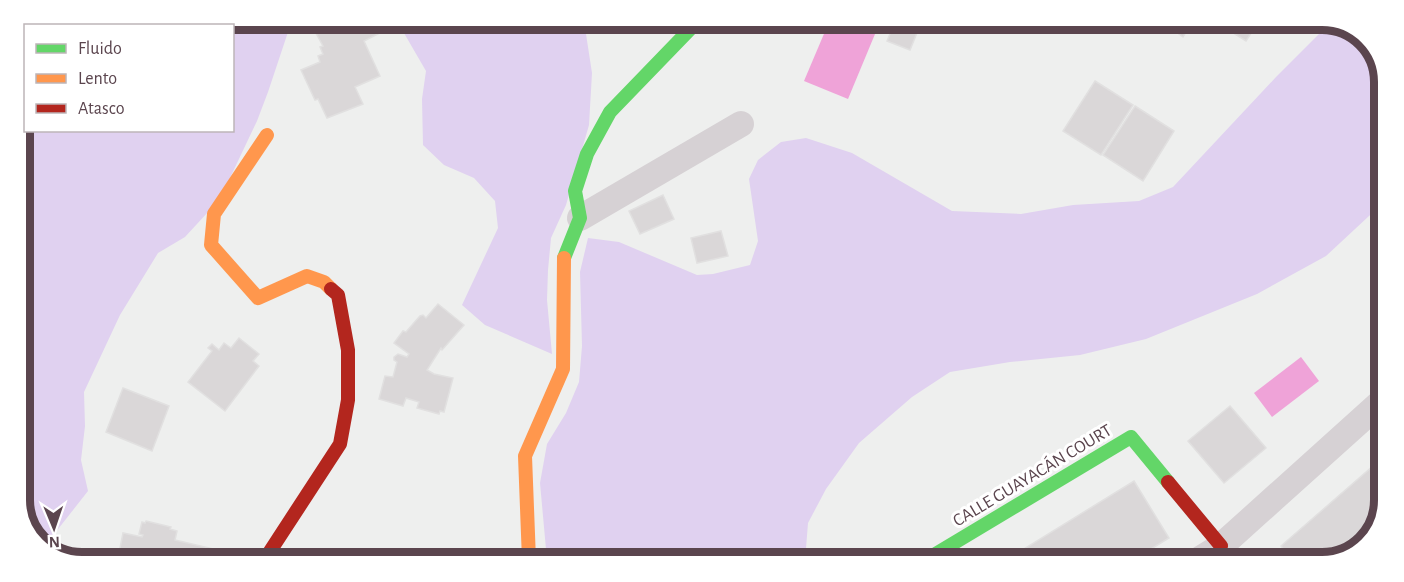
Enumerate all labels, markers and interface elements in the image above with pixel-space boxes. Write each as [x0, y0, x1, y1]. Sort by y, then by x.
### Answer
legend [24, 24, 234, 132]
text: Fluido [78, 40, 122, 58]
text: Lento [78, 70, 117, 88]
text: Atasco [78, 100, 125, 118]
street label: CALLE GUAYACÁN COURT [948, 419, 1115, 530]
north arrow [24, 498, 84, 558]
text: N [49, 534, 60, 550]

